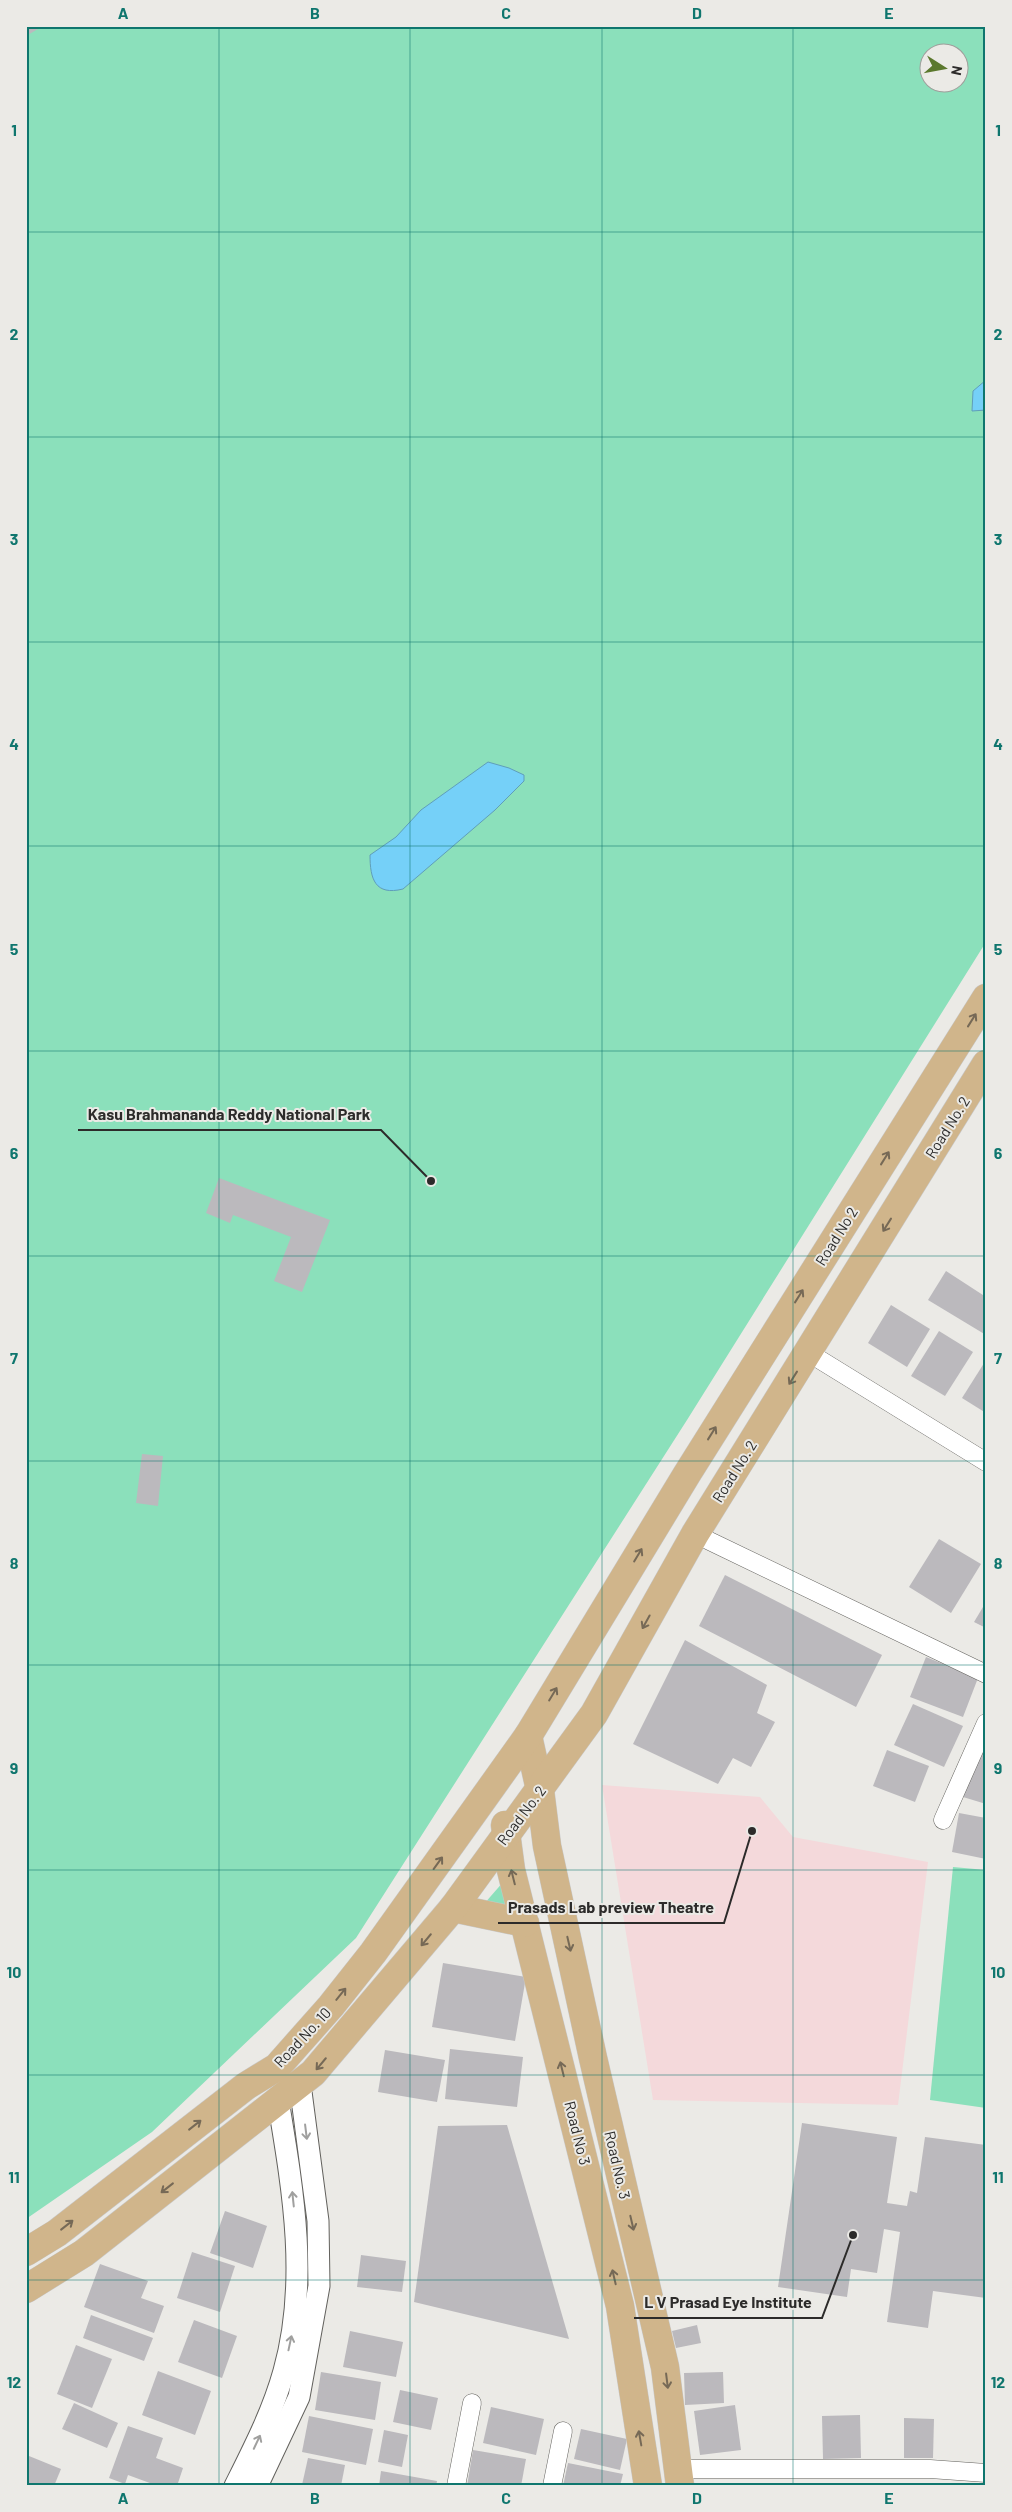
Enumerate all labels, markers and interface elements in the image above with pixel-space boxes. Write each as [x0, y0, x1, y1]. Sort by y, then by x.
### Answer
text: A [118, 3, 129, 22]
text: B [310, 3, 320, 22]
text: C [501, 3, 511, 22]
text: D [692, 3, 702, 22]
text: E [884, 3, 894, 22]
north arrow [920, 42, 970, 92]
text: N [948, 64, 966, 77]
text: 1 [11, 120, 17, 139]
text: 1 [995, 120, 1001, 139]
text: 2 [10, 324, 19, 343]
text: 2 [994, 324, 1003, 343]
text: 3 [10, 529, 18, 548]
text: 3 [994, 529, 1002, 548]
text: 4 [9, 734, 19, 753]
text: 4 [993, 734, 1003, 753]
text: 5 [10, 939, 19, 958]
text: 5 [994, 939, 1003, 958]
one-way arrow [967, 1014, 977, 1028]
street label: Road No. 2 [921, 1093, 973, 1161]
callout: Kasu Brahmananda Reddy National Park [78, 1099, 381, 1130]
text: Kasu Brahmananda Reddy National Park [88, 1104, 371, 1123]
text: 6 [10, 1143, 19, 1162]
text: 6 [994, 1143, 1003, 1162]
one-way arrow [881, 1151, 891, 1165]
street label: Road No 2 [811, 1203, 861, 1269]
one-way arrow [882, 1218, 892, 1232]
one-way arrow [794, 1289, 804, 1303]
text: 7 [10, 1348, 18, 1367]
text: 7 [994, 1348, 1002, 1367]
one-way arrow [787, 1371, 797, 1385]
one-way arrow [708, 1427, 718, 1441]
street label: Road No. 2 [708, 1437, 760, 1505]
one-way arrow [633, 1549, 643, 1563]
text: 8 [10, 1553, 19, 1572]
text: 8 [994, 1553, 1003, 1572]
one-way arrow [640, 1615, 650, 1629]
one-way arrow [549, 1688, 559, 1702]
text: 9 [10, 1758, 18, 1777]
text: 9 [994, 1758, 1002, 1777]
street label: Road No. 2 [493, 1782, 549, 1848]
one-way arrow [433, 1856, 443, 1870]
one-way arrow [508, 1870, 517, 1886]
callout: Prasads Lab preview Theatre [498, 1892, 724, 1923]
text: Prasads Lab preview Theatre [508, 1897, 714, 1916]
one-way arrow [420, 1933, 431, 1946]
one-way arrow [565, 1936, 575, 1952]
text: 10 [7, 1962, 21, 1981]
text: 10 [991, 1962, 1005, 1981]
one-way arrow [335, 1987, 346, 2000]
street label: Road No. 10 [270, 2003, 334, 2071]
one-way arrow [315, 2057, 326, 2070]
one-way arrow [557, 2061, 566, 2077]
street label: Road No 3 [561, 2099, 595, 2167]
one-way arrow [188, 2120, 201, 2131]
one-way arrow [301, 2124, 311, 2140]
street label: Road No. 3 [601, 2129, 635, 2201]
text: 11 [8, 2167, 20, 2186]
text: 11 [992, 2167, 1004, 2186]
one-way arrow [161, 2182, 174, 2193]
one-way arrow [288, 2192, 298, 2208]
one-way arrow [628, 2214, 637, 2230]
one-way arrow [60, 2219, 73, 2230]
one-way arrow [609, 2270, 618, 2286]
callout: L V Prasad Eye Institute [634, 2287, 822, 2318]
text: L V Prasad Eye Institute [644, 2292, 812, 2311]
one-way arrow [286, 2335, 295, 2351]
text: 12 [7, 2372, 21, 2391]
text: 12 [991, 2372, 1005, 2391]
one-way arrow [662, 2373, 672, 2389]
one-way arrow [635, 2430, 645, 2446]
one-way arrow [252, 2435, 262, 2450]
text: A [118, 2488, 129, 2507]
text: B [310, 2488, 320, 2507]
text: C [501, 2488, 511, 2507]
text: D [692, 2488, 702, 2507]
text: E [884, 2488, 894, 2507]

